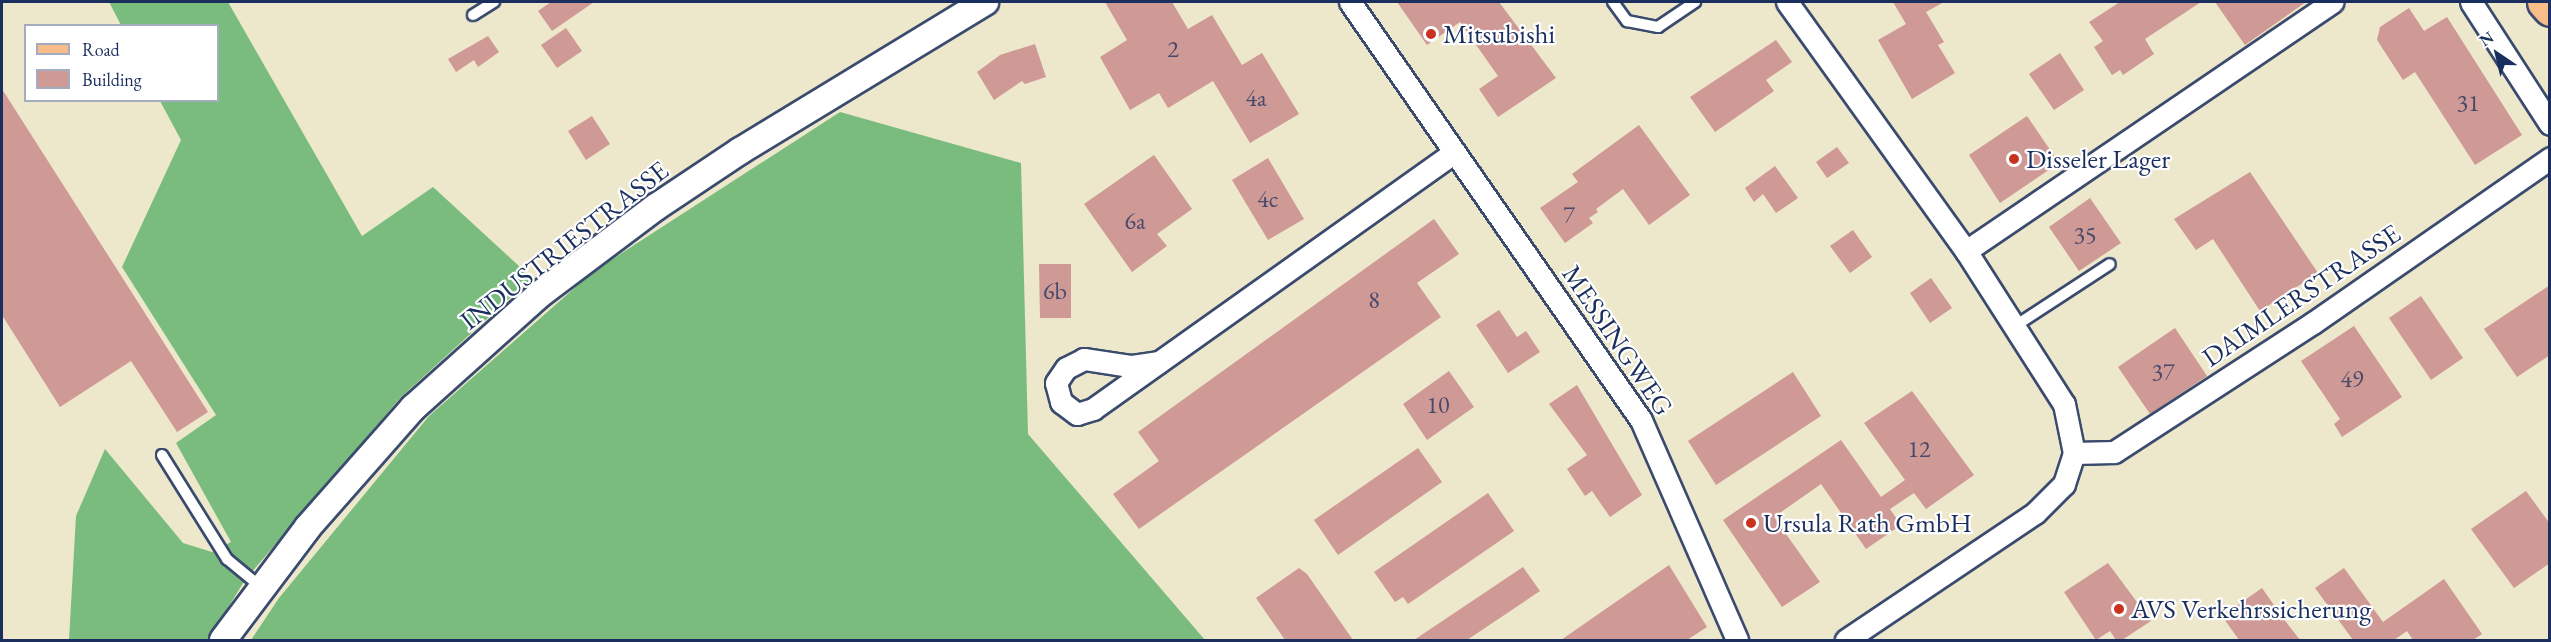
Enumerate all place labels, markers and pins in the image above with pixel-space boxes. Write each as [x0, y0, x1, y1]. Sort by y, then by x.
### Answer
place label: Mitsubishi [1443, 18, 1555, 50]
marker: Mitsubishi [1424, 27, 1438, 41]
place label: Disseler Lager [2026, 143, 2170, 175]
marker: Disseler Lager [2007, 152, 2021, 166]
place label: Ursula Rath GmbH [1763, 507, 1972, 539]
marker: Ursula Rath GmbH [1744, 516, 1758, 530]
place label: AVS Verkehrssicherung [2131, 593, 2371, 625]
marker: AVS Verkehrssicherung [2112, 602, 2126, 616]

